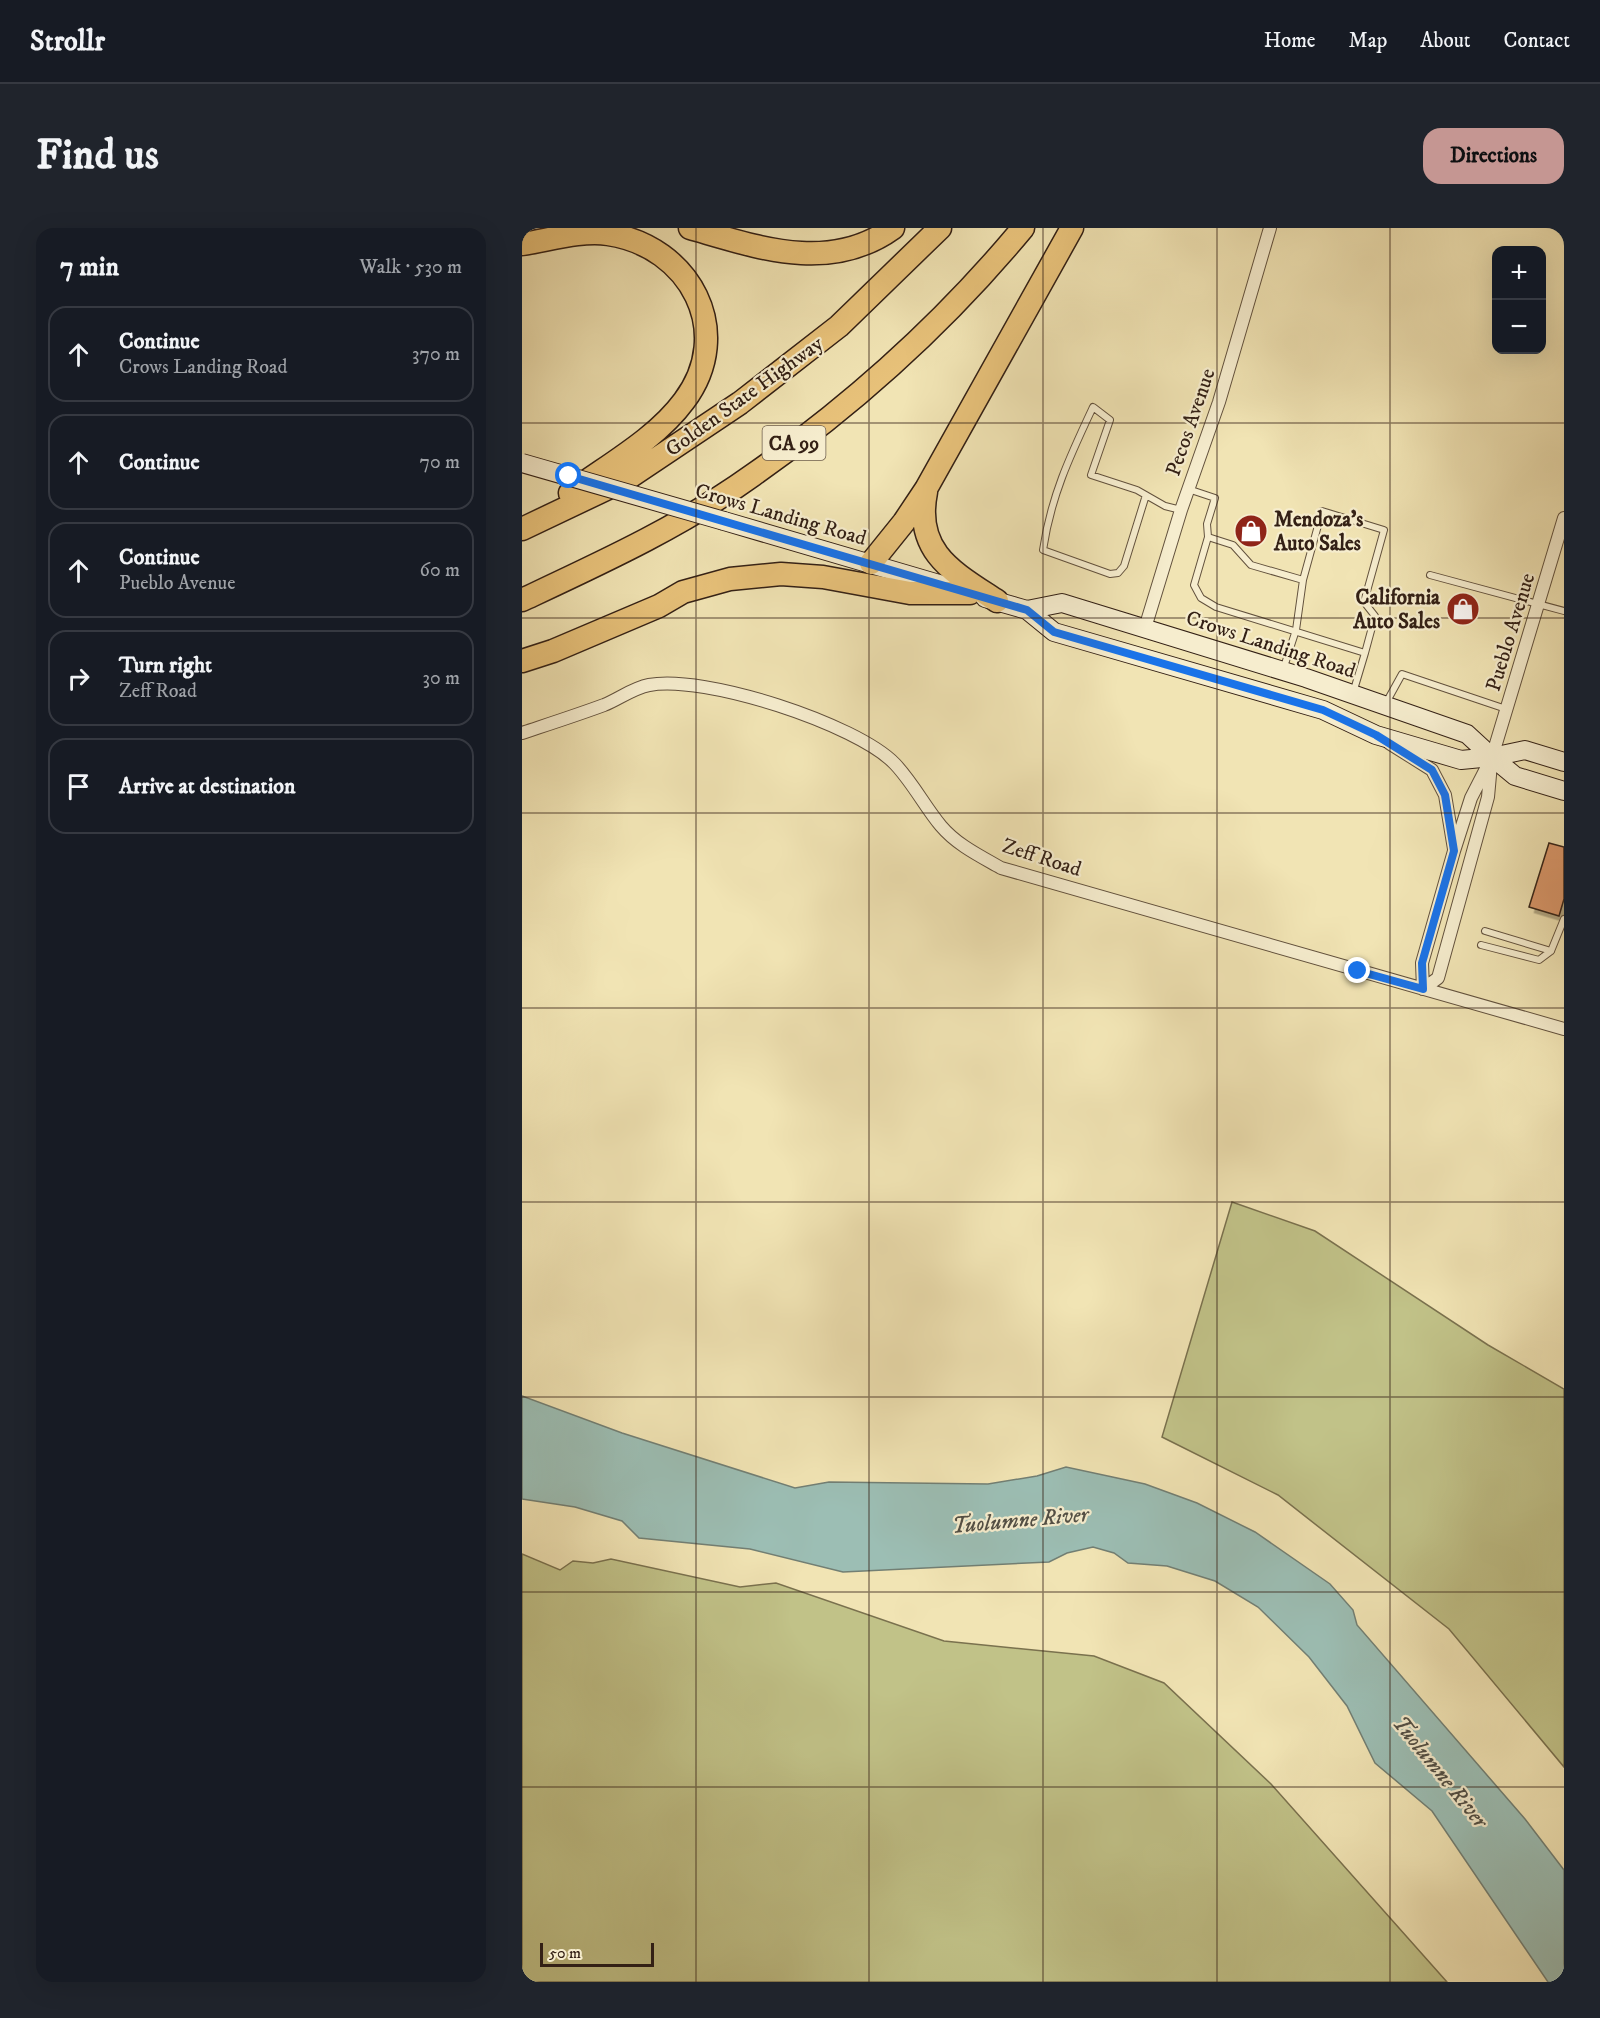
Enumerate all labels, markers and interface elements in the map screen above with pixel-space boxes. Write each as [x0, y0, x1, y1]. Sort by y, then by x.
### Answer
text: Strollr [30, 24, 105, 59]
text: Home [1264, 28, 1316, 54]
text: Map [1349, 28, 1387, 54]
text: About [1420, 28, 1471, 54]
text: Contact [1504, 28, 1570, 54]
button: Directions [1423, 128, 1564, 184]
text: Find us [36, 130, 159, 182]
map controls [1492, 246, 1546, 354]
button: + [1492, 246, 1546, 300]
text: 7 min [60, 251, 119, 284]
text: Walk · 530 m [360, 255, 462, 280]
button: − [1492, 300, 1546, 354]
text: Continue [119, 328, 200, 355]
street label: Golden State Highway [661, 330, 829, 463]
icon: ahead [62, 338, 95, 371]
text: 370 m [412, 342, 460, 367]
text: Crows Landing Road [119, 355, 287, 380]
street label: Pecos Avenue [1160, 365, 1222, 479]
road number: CA 99 [762, 426, 826, 460]
icon: ahead [62, 446, 95, 479]
text: Continue [119, 449, 200, 476]
text: 70 m [419, 450, 460, 475]
route start [555, 462, 581, 488]
street label: Crows Landing Road [692, 478, 870, 552]
place label: Mendoza's Auto Sales [1273, 507, 1363, 557]
shop icon: Mendoza's Auto Sales [1233, 513, 1269, 549]
text: Continue [119, 544, 200, 571]
icon: ahead [62, 554, 95, 587]
text: 60 m [420, 558, 460, 583]
street label: Pueblo Avenue [1481, 570, 1541, 695]
text: Pueblo Avenue [119, 571, 235, 596]
place label: California Auto Sales [1352, 585, 1441, 635]
shop icon: California Auto Sales [1445, 591, 1481, 627]
street label: Crows Landing Road [1183, 605, 1359, 685]
text: Turn right [119, 652, 212, 679]
icon: right [62, 662, 95, 695]
text: 30 m [422, 666, 460, 691]
text: Zeff Road [119, 679, 197, 704]
icon: arrive [62, 770, 95, 803]
text: Arrive at destination [119, 773, 296, 800]
street label: Zeff Road [999, 833, 1085, 883]
route end [1344, 957, 1370, 983]
water label: Tuolumne River [951, 1501, 1092, 1540]
water label: Tuolumne River [1386, 1710, 1495, 1835]
scale bar [540, 1940, 654, 1968]
text: 50 m [549, 1943, 581, 1963]

